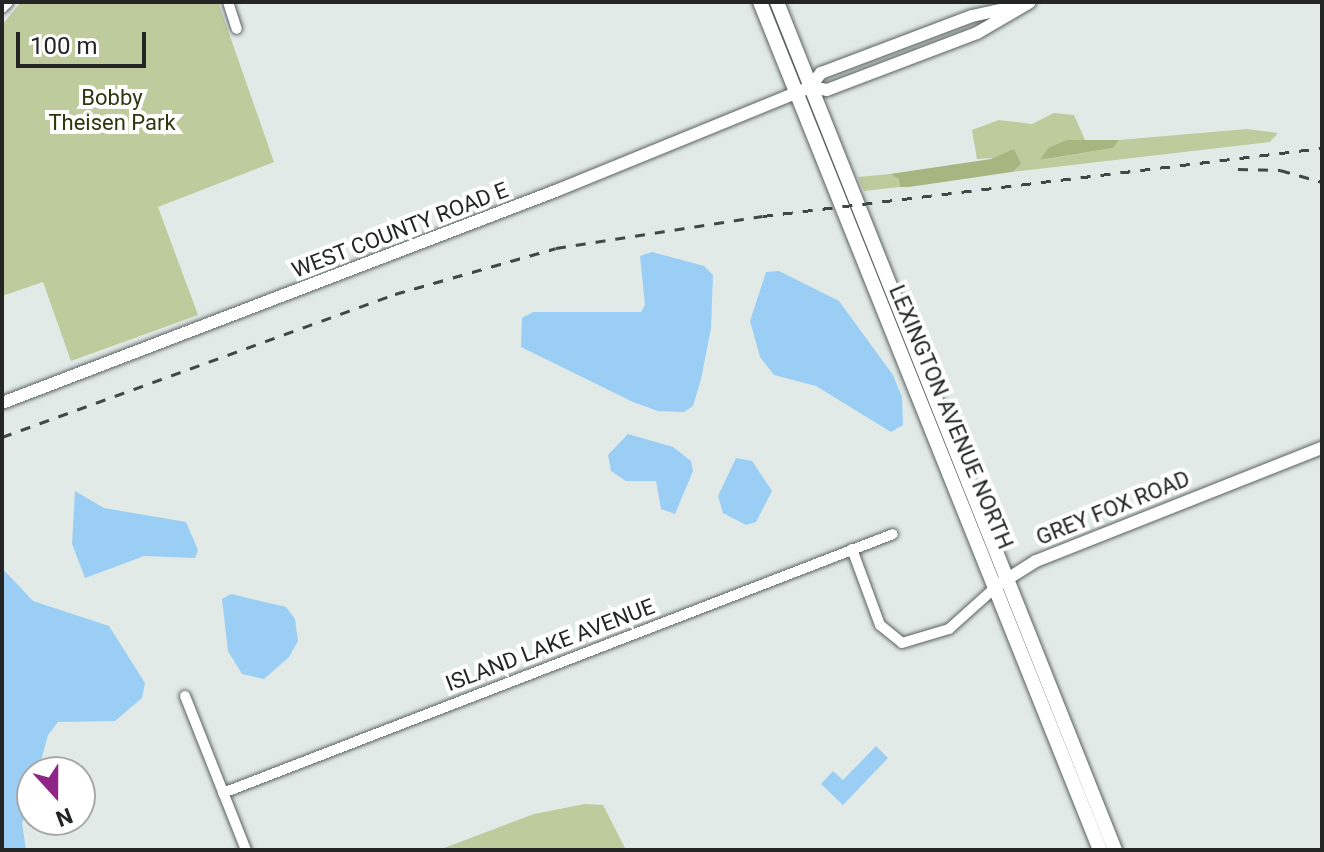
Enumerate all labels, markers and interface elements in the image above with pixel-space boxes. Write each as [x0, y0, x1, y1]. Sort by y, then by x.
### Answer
scale bar [20, 16, 150, 66]
text: 100 m [30, 32, 97, 60]
park label: Bobby Theisen Park [48, 84, 176, 136]
street label: WEST COUNTY ROAD E [288, 176, 512, 284]
street label: LEXINGTON AVENUE NORTH [883, 281, 1019, 553]
street label: GREY FOX ROAD [1032, 465, 1194, 551]
street label: ISLAND LAKE AVENUE [442, 593, 658, 697]
north arrow [16, 756, 96, 836]
text: N [52, 803, 76, 831]

